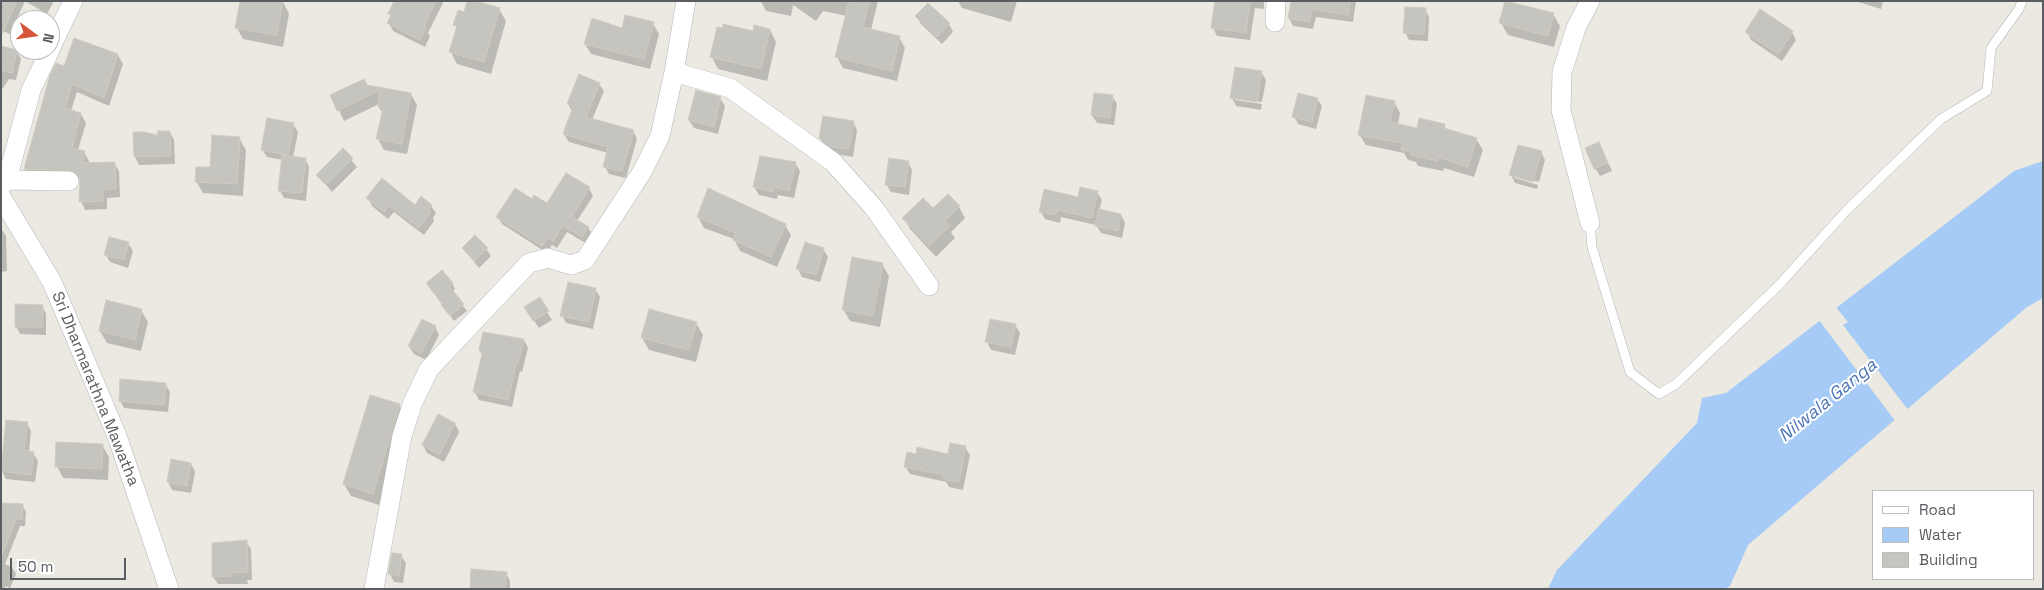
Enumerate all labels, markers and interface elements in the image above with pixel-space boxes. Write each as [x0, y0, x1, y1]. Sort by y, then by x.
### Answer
north arrow [10, 10, 60, 60]
text: N [39, 32, 58, 45]
street label: Sri Dharmarathna Mawatha [47, 289, 143, 489]
water label: Nilwala Ganga [1775, 355, 1881, 447]
legend [1872, 490, 2034, 580]
text: Road [1919, 500, 1956, 519]
text: Water [1919, 525, 1961, 544]
scale bar [12, 548, 129, 580]
text: Building [1919, 550, 1978, 569]
text: 50 m [18, 557, 53, 576]

